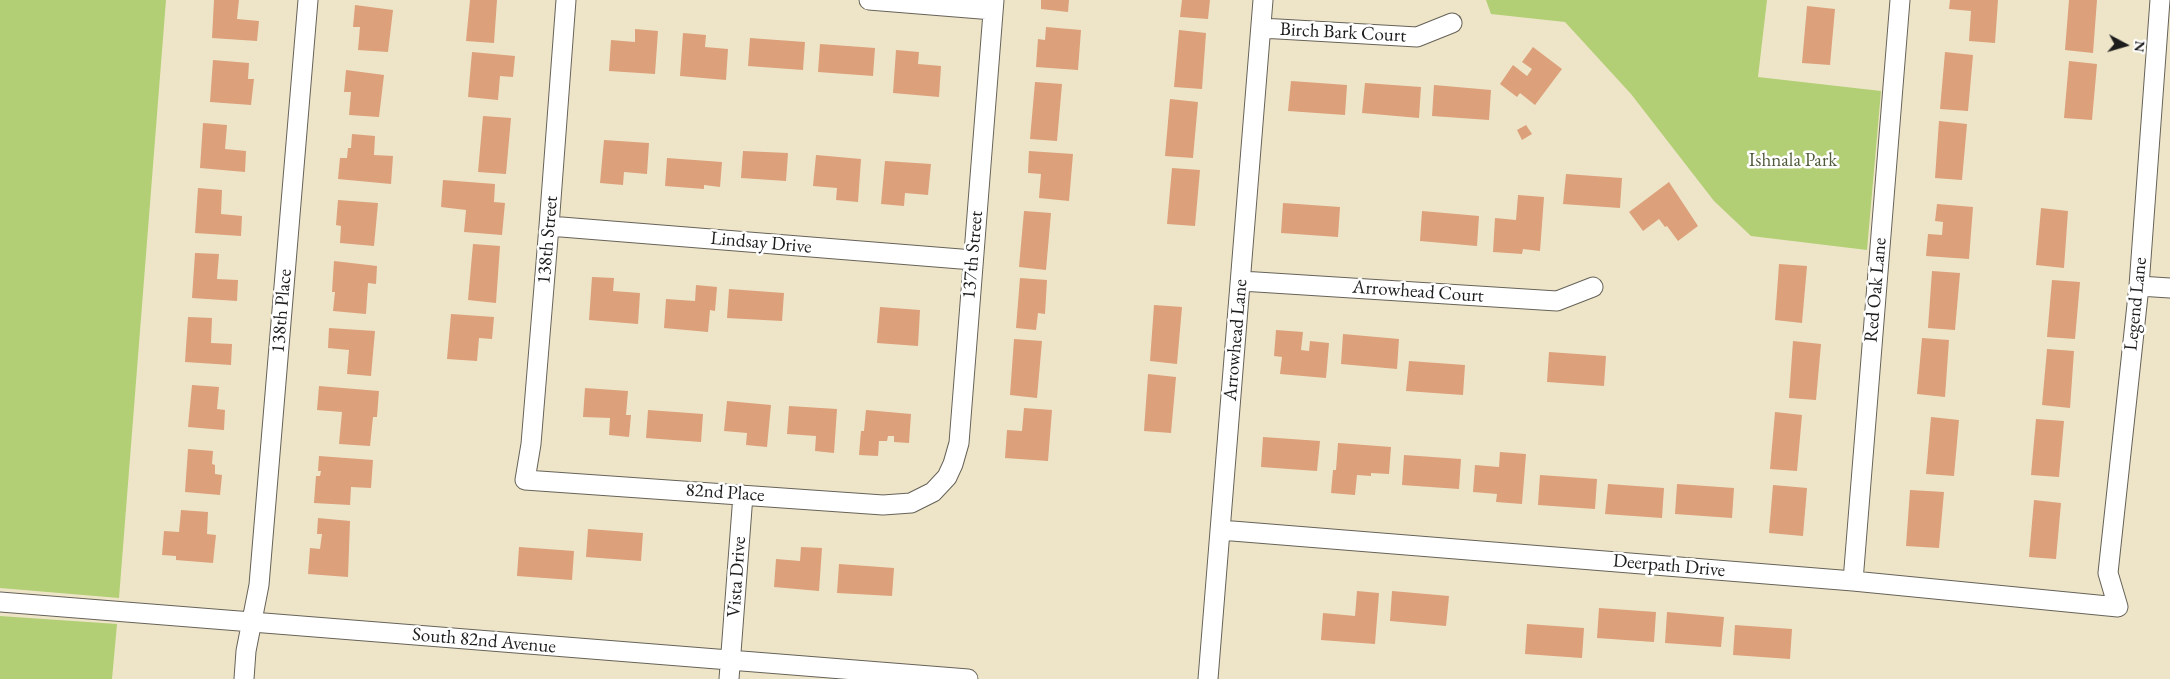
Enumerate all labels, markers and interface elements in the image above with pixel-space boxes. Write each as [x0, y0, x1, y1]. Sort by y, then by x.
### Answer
street label: Birch Bark Court [1279, 18, 1407, 48]
north arrow [2100, 20, 2150, 70]
text: N [2130, 40, 2149, 53]
park label: Ishnala Park [1749, 150, 1837, 172]
street label: 138th Street [533, 195, 563, 285]
street label: 137th Street [958, 210, 988, 300]
street label: Lindsay Drive [709, 227, 813, 259]
street label: Red Oak Lane [1860, 237, 1892, 343]
street label: Legend Lane [2120, 256, 2152, 352]
street label: 138th Place [267, 268, 297, 354]
street label: Arrowhead Court [1352, 276, 1484, 308]
street label: Arrowhead Lane [1219, 278, 1253, 402]
street label: 82nd Place [685, 479, 765, 507]
street label: Vista Drive [723, 536, 751, 618]
street label: Deerpath Drive [1612, 550, 1726, 582]
street label: South 82nd Avenue [411, 623, 557, 659]

